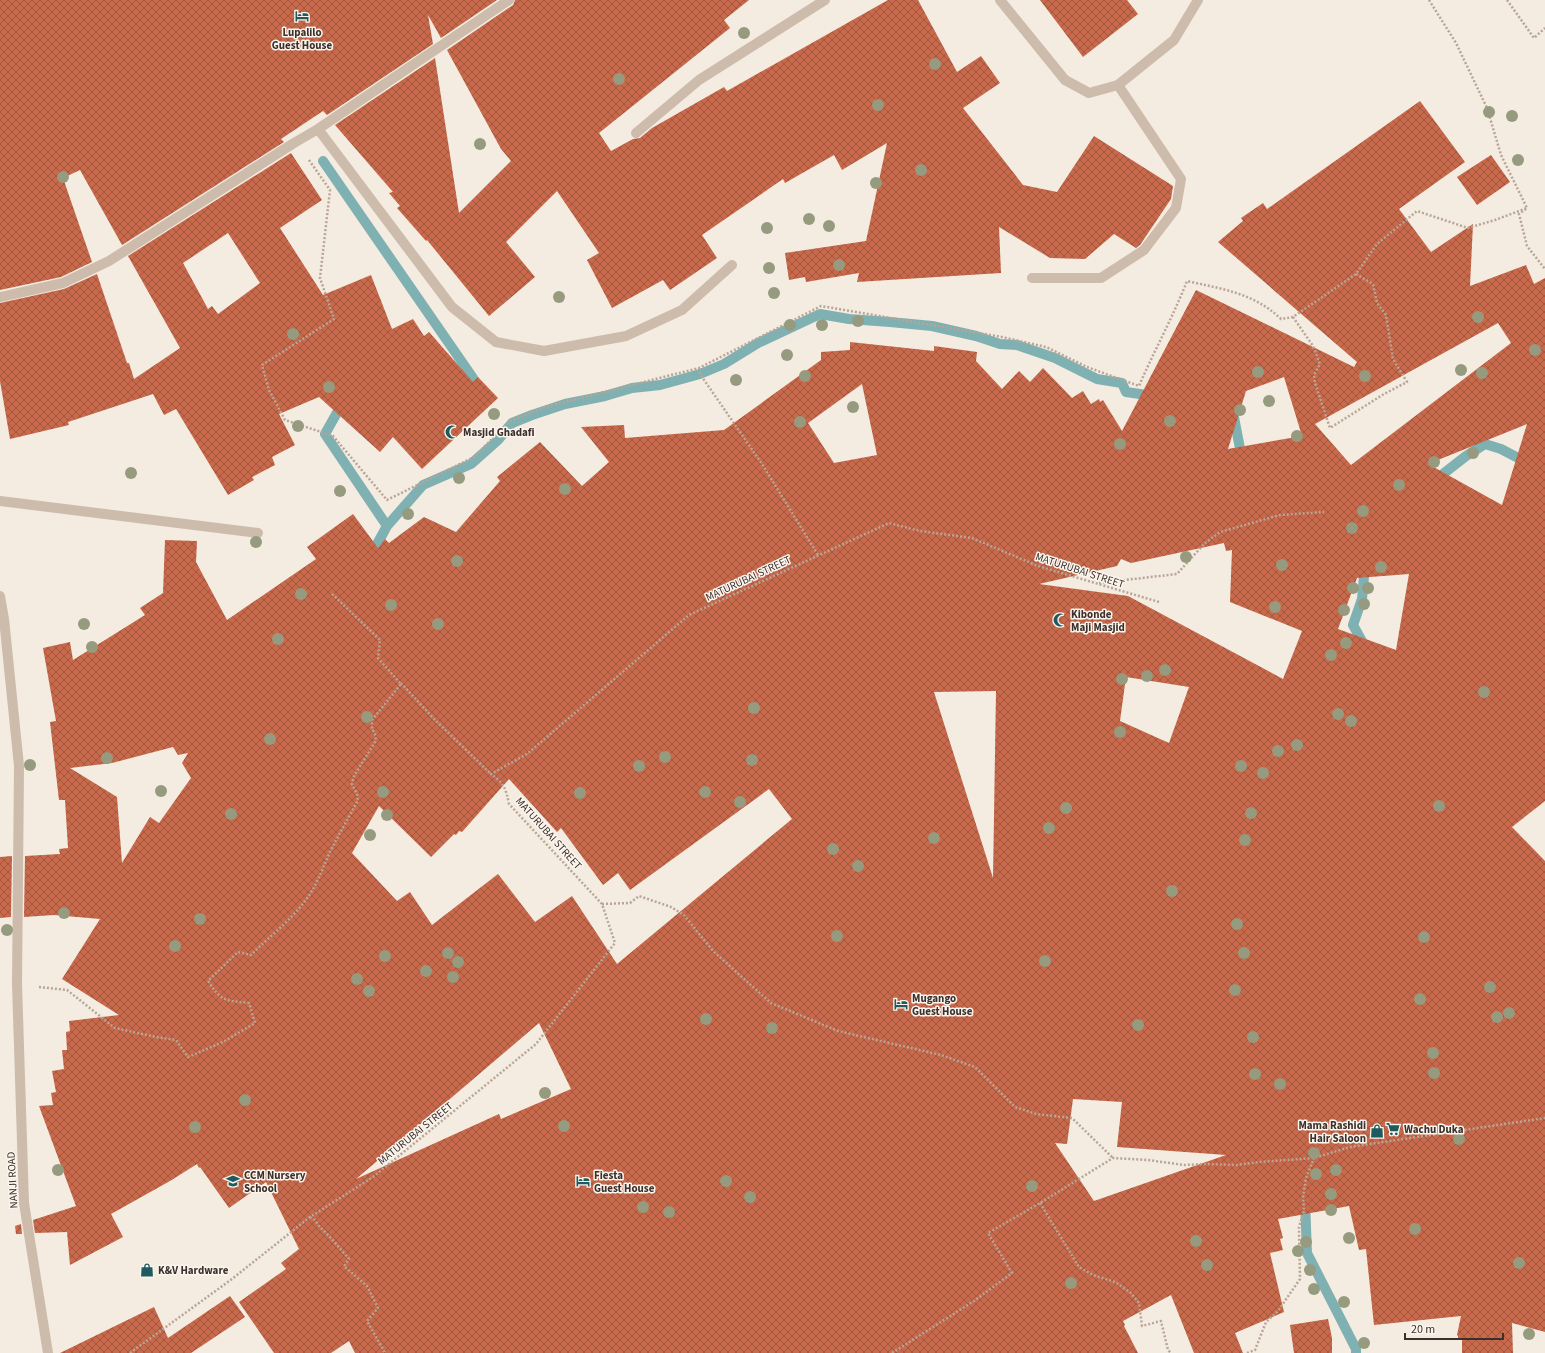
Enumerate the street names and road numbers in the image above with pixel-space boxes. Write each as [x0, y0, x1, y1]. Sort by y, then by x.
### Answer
street label: MATURUBAI STREET [1034, 549, 1126, 592]
street label: MATURUBAI STREET [703, 552, 793, 605]
street label: MATURUBAI STREET [512, 794, 585, 873]
street label: MATURUBAI STREET [375, 1098, 456, 1168]
street label: NANJI ROAD [4, 1151, 21, 1209]

